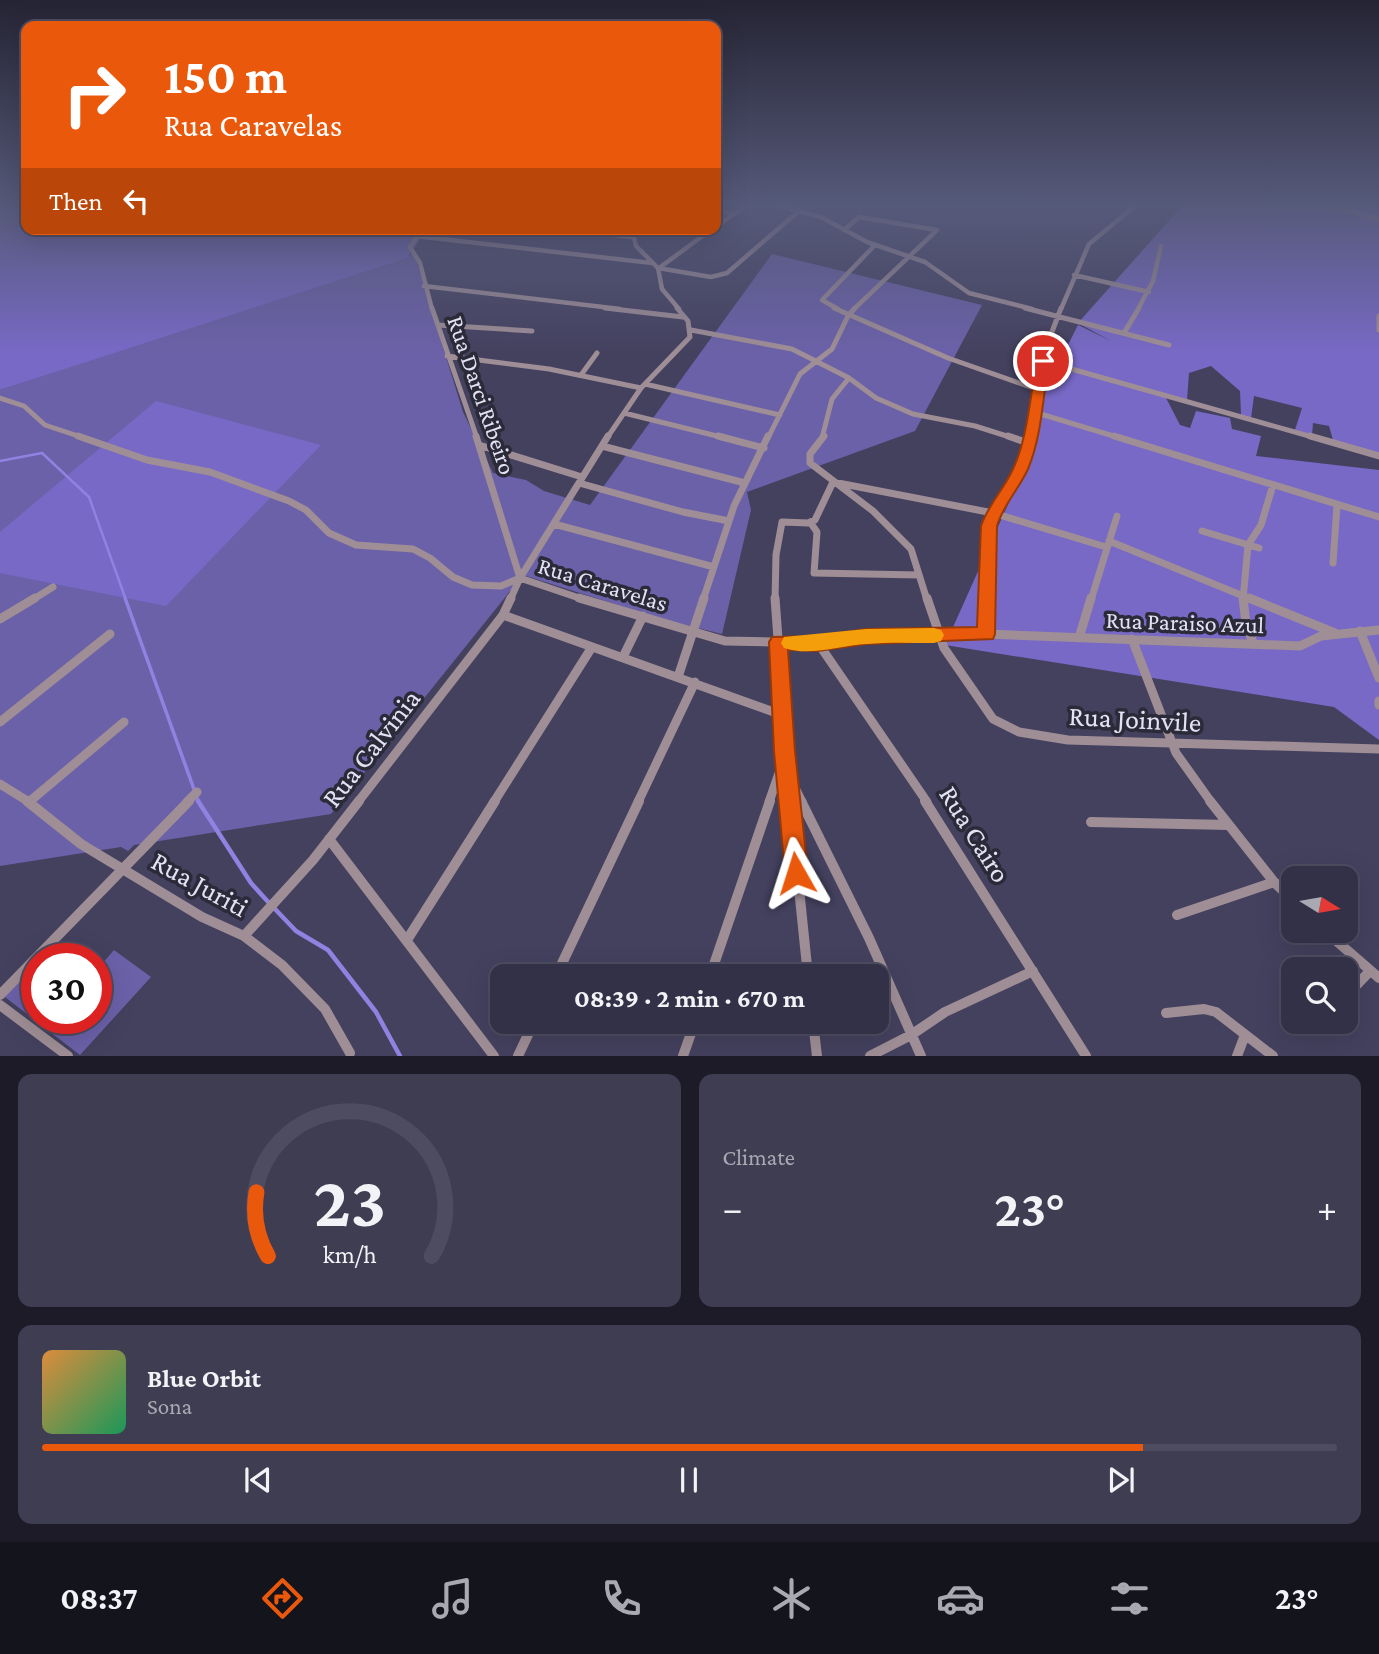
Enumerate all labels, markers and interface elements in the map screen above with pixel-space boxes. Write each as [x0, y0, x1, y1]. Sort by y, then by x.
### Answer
icon: right [49, 49, 140, 140]
text: 150 m [164, 49, 287, 104]
text: Rua Caravelas [164, 107, 342, 143]
icon: left [117, 182, 155, 220]
text: Then [49, 187, 103, 216]
street label: Rua Darci Ribeiro [442, 312, 522, 478]
pin [1013, 331, 1073, 391]
icon: arrive [1024, 342, 1062, 380]
street label: Rua Caravelas [535, 552, 671, 616]
street label: Rua Paraiso Azul [1105, 606, 1265, 638]
street label: Rua Calvinia [316, 683, 427, 813]
street label: Rua Joinvile [1068, 700, 1202, 738]
street label: Rua Cairo [933, 780, 1017, 888]
position arrow [759, 836, 833, 910]
street label: Rua Juriti [146, 845, 254, 923]
north arrow [1281, 866, 1358, 943]
map controls [1281, 866, 1358, 1034]
speed limit sign: 30 [21, 943, 112, 1034]
button: search [1281, 957, 1358, 1034]
text: 08:39 · 2 min · 670 m [574, 984, 805, 1013]
text: Climate [723, 1144, 795, 1170]
text: 23 [313, 1162, 386, 1243]
text: 23° [994, 1179, 1065, 1237]
text: − [723, 1187, 743, 1229]
text: + [1317, 1187, 1337, 1229]
text: km/h [322, 1241, 376, 1268]
text: Blue Orbit [147, 1364, 261, 1393]
text: Sona [147, 1393, 192, 1419]
icon: previous [239, 1461, 277, 1499]
icon: pause [670, 1461, 708, 1499]
icon: next [1102, 1461, 1140, 1499]
icon: directions [258, 1574, 307, 1623]
icon: music [428, 1574, 477, 1623]
icon: phone [597, 1574, 646, 1623]
icon: climate [767, 1574, 816, 1623]
icon: car [936, 1574, 985, 1623]
icon: filters [1105, 1574, 1154, 1623]
text: 08:37 [60, 1580, 138, 1616]
text: 23° [1275, 1580, 1319, 1616]

